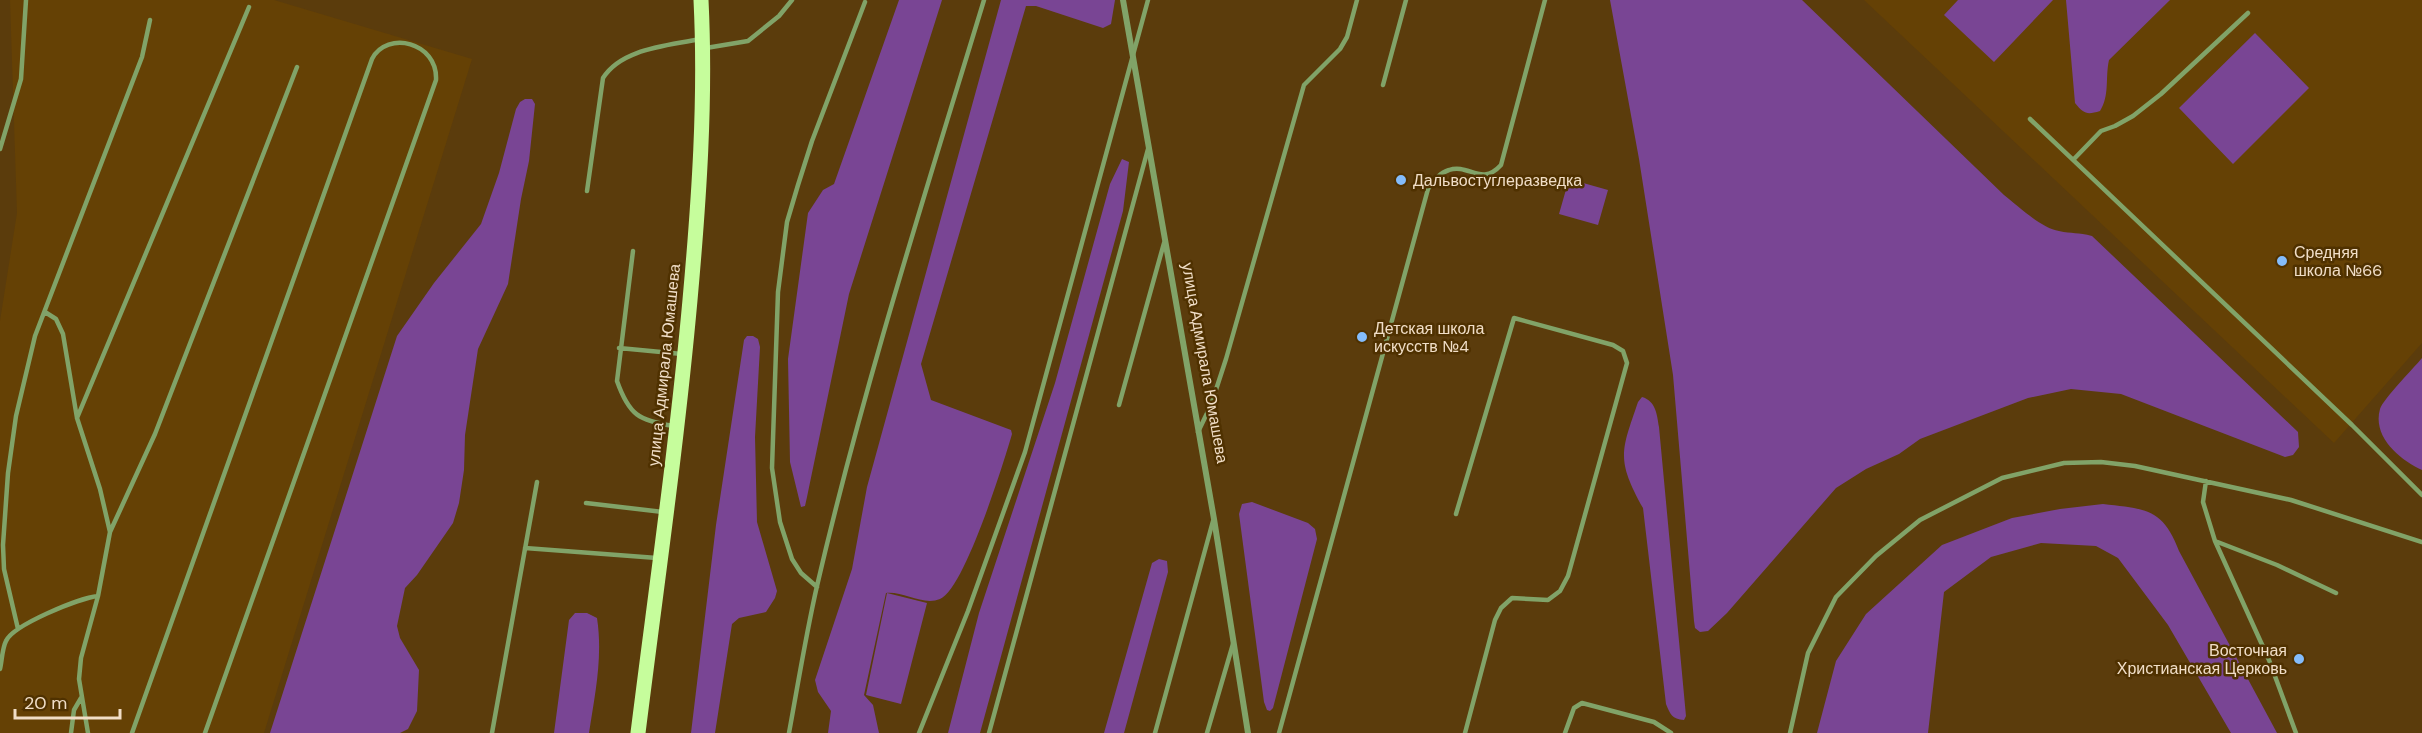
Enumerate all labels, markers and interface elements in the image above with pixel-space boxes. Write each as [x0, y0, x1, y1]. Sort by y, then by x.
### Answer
place label: Дальвостуглеразведка [1413, 170, 1582, 191]
marker: Дальвостуглеразведка [1394, 173, 1408, 187]
place label: Средняя школа №66 [2294, 242, 2382, 281]
marker: Средняя школа №66 [2275, 254, 2289, 268]
street label: улица Адмирала Юмашева [1177, 261, 1233, 465]
street label: улица Адмирала Юмашева [643, 263, 685, 467]
place label: Детская школа искусств №4 [1374, 318, 1484, 357]
marker: Детская школа искусств №4 [1355, 330, 1369, 344]
place label: Восточная Христианская Церковь [2117, 640, 2287, 679]
marker: Восточная Христианская Церковь [2292, 652, 2306, 666]
scale bar [15, 682, 120, 720]
text: 20 m [24, 691, 67, 715]

